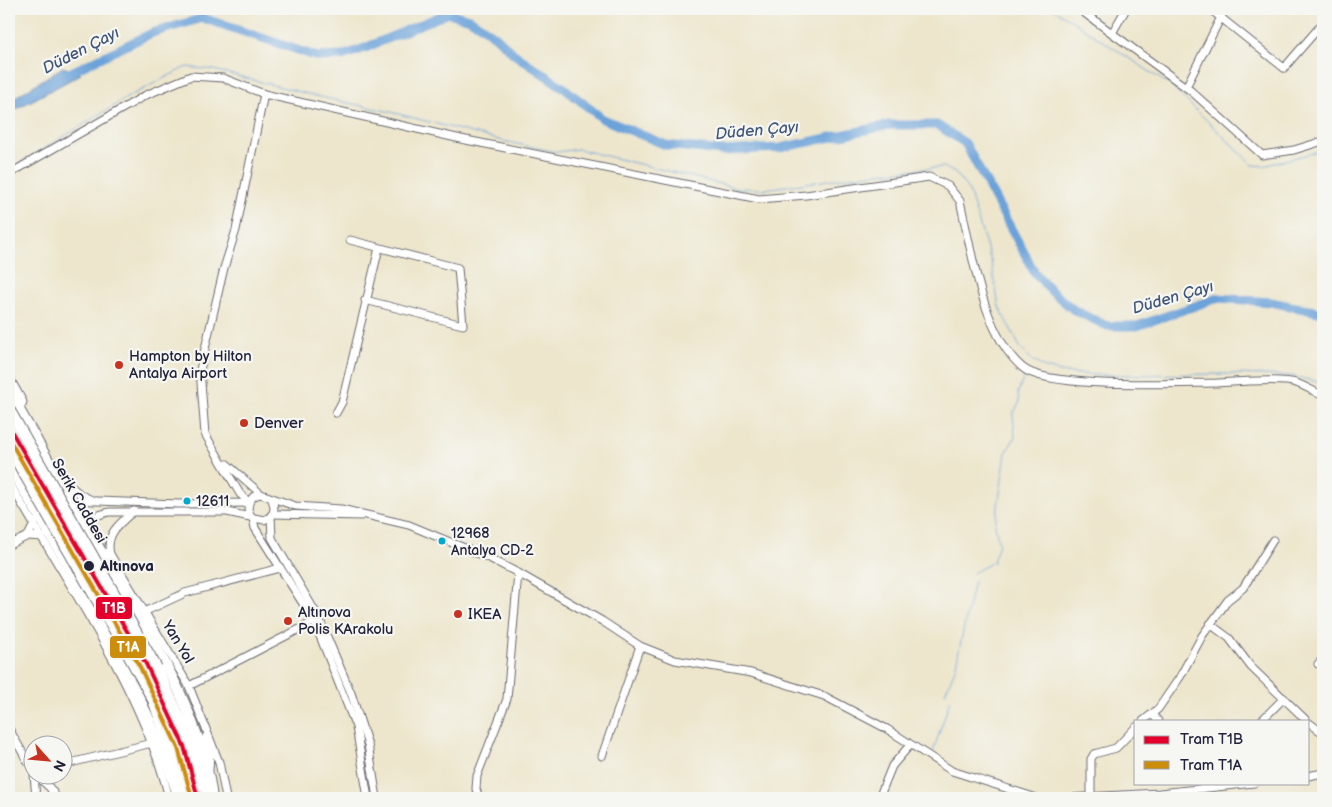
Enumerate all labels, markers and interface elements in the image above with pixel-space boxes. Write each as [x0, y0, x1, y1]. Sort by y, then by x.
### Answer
water label: Düden Çayı [39, 23, 123, 78]
water label: Düden Çayı [715, 118, 800, 144]
water label: Düden Çayı [1130, 277, 1216, 319]
place label: Hampton by Hilton Antalya Airport [129, 347, 252, 383]
marker: Hampton by Hilton Antalya Airport [113, 359, 125, 371]
place label: Denver [254, 414, 304, 433]
marker: Denver [238, 417, 250, 429]
street label: Serik Caddesi [47, 455, 111, 547]
place label: 12611 [196, 493, 229, 510]
marker: 12611 [182, 496, 192, 506]
place label: 12968 Antalya CD-2 [451, 525, 534, 559]
marker: 12968 Antalya CD-2 [437, 536, 447, 546]
place label: Altınova [99, 557, 154, 576]
marker: Altınova [82, 559, 96, 573]
line badge: T1B [95, 596, 133, 620]
text: T1B [102, 600, 126, 617]
place label: Altınova Polis KArakolu [298, 603, 393, 639]
place label: IKEA [468, 605, 502, 624]
marker: IKEA [452, 608, 464, 620]
marker: Altınova Polis KArakolu [282, 615, 294, 627]
street label: Yan Yol [157, 616, 198, 667]
line badge: T1A [109, 635, 147, 659]
text: T1A [117, 639, 140, 656]
legend [1134, 720, 1310, 784]
text: Tram T1B [1180, 730, 1243, 749]
north arrow [22, 734, 72, 784]
text: Tram T1A [1180, 756, 1243, 775]
text: N [49, 757, 69, 774]

